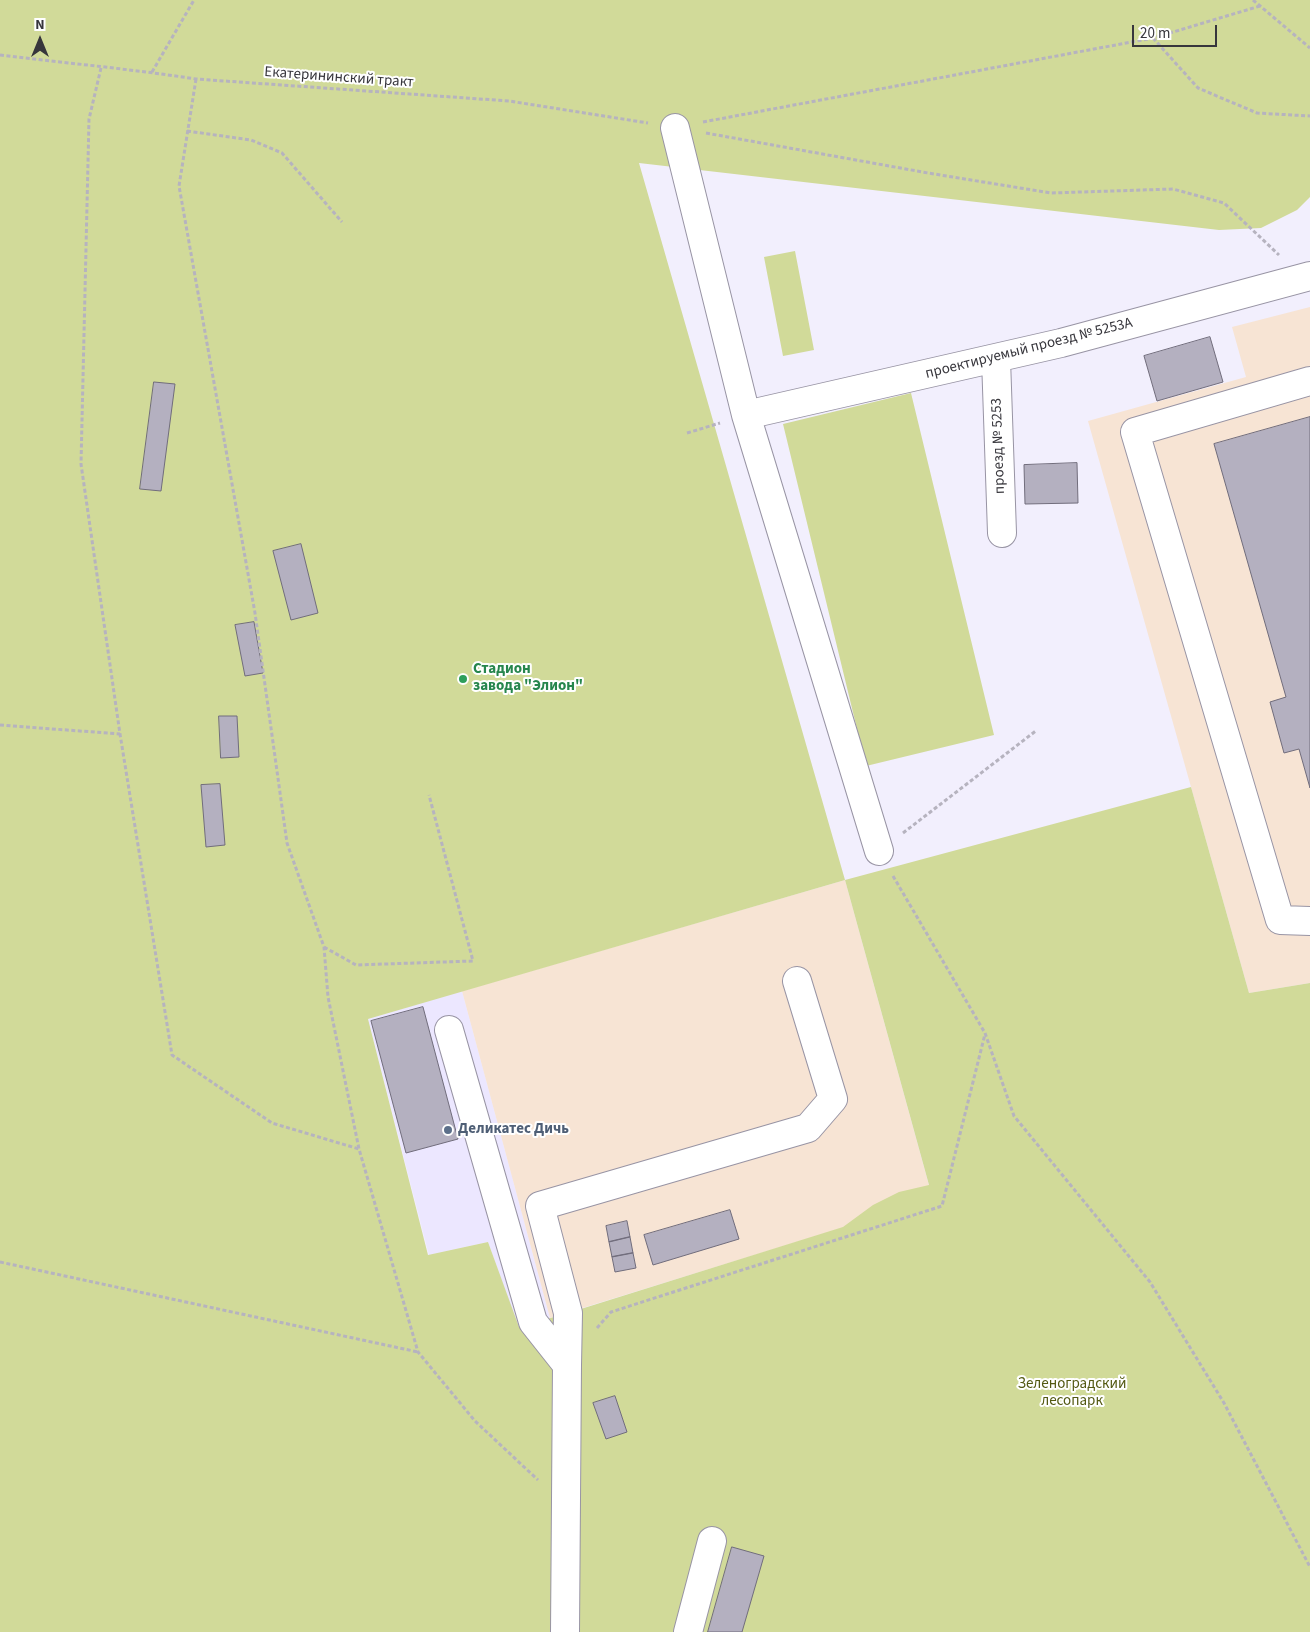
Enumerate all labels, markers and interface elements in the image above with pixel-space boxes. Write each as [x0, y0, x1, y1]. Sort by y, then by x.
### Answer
north arrow [15, 15, 65, 65]
text: N [35, 15, 45, 35]
scale bar [1135, 15, 1220, 47]
text: 20 m [1140, 23, 1170, 44]
street label: Екатерининский тракт [264, 64, 414, 92]
street label: проектируемый проезд № 5253А [924, 315, 1134, 383]
street label: проезд № 5253 [988, 398, 1010, 494]
place label: Стадион завода "Элион" [473, 661, 583, 696]
marker: Стадион завода "Элион" [457, 673, 469, 685]
place label: Деликатес Дичь [458, 1121, 569, 1139]
marker: Деликатес Дичь [442, 1124, 454, 1136]
park label: Зеленоградский лесопарк [1018, 1376, 1126, 1411]

